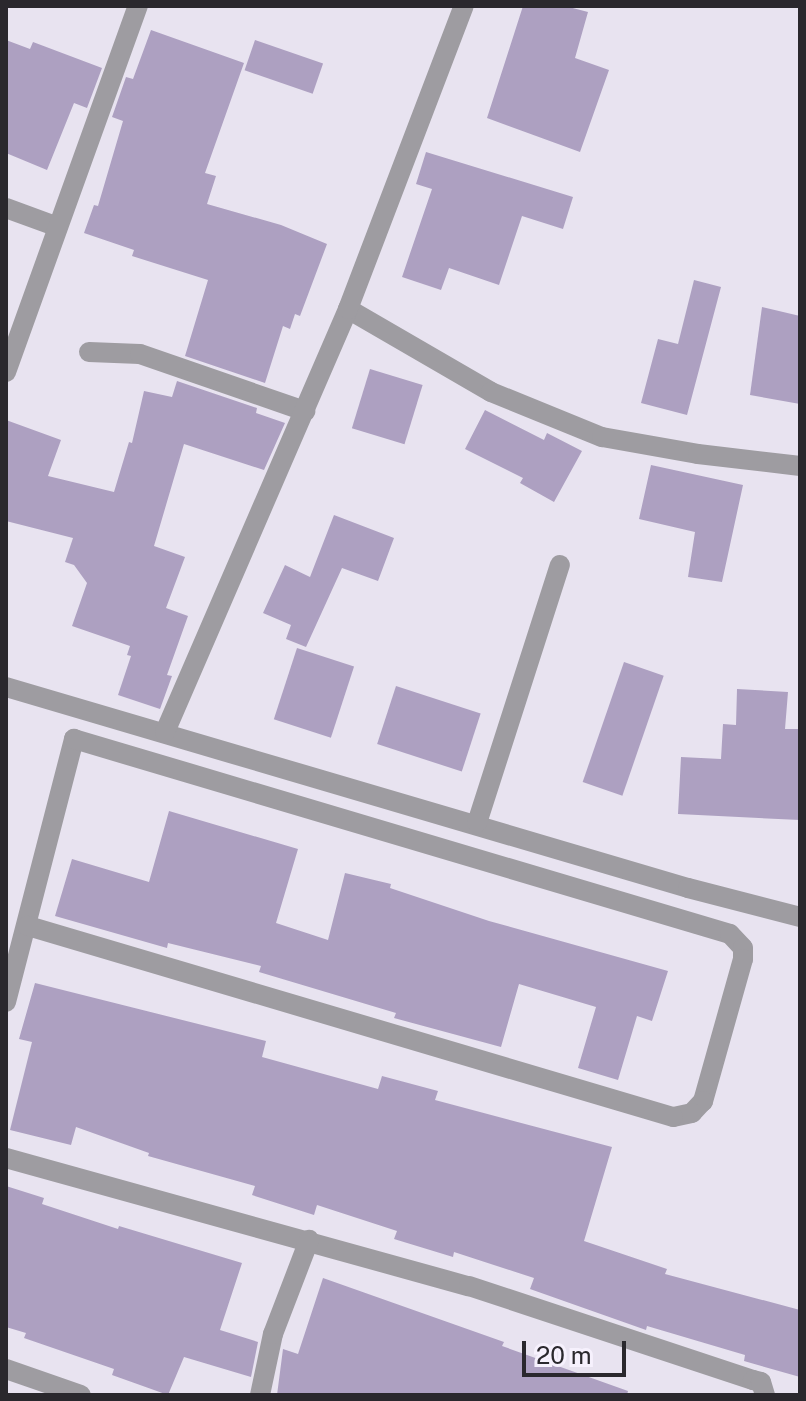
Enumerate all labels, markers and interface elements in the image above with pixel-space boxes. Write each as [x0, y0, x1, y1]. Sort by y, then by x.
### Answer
scale bar [526, 1325, 630, 1375]
text: 20 m [536, 1341, 592, 1369]

